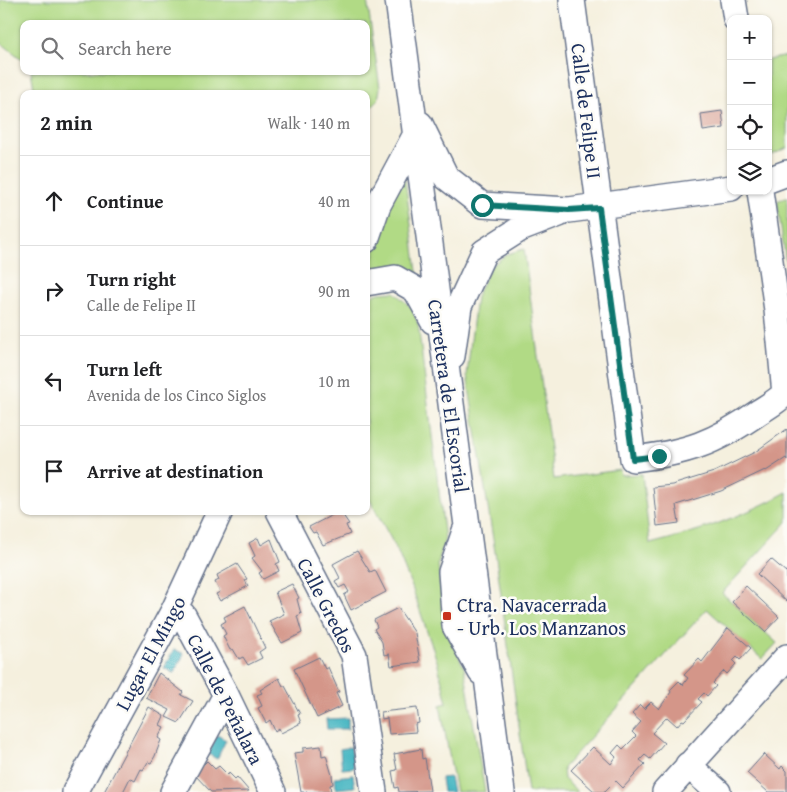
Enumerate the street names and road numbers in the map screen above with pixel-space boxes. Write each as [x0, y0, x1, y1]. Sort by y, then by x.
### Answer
street label: Calle de Felipe II [564, 42, 610, 180]
street label: Carretera de El Escorial [421, 297, 477, 495]
street label: Calle Gredos [291, 552, 363, 658]
street label: Lugar El Mingo [108, 590, 192, 716]
street label: Calle de Peñalara [181, 629, 272, 770]

